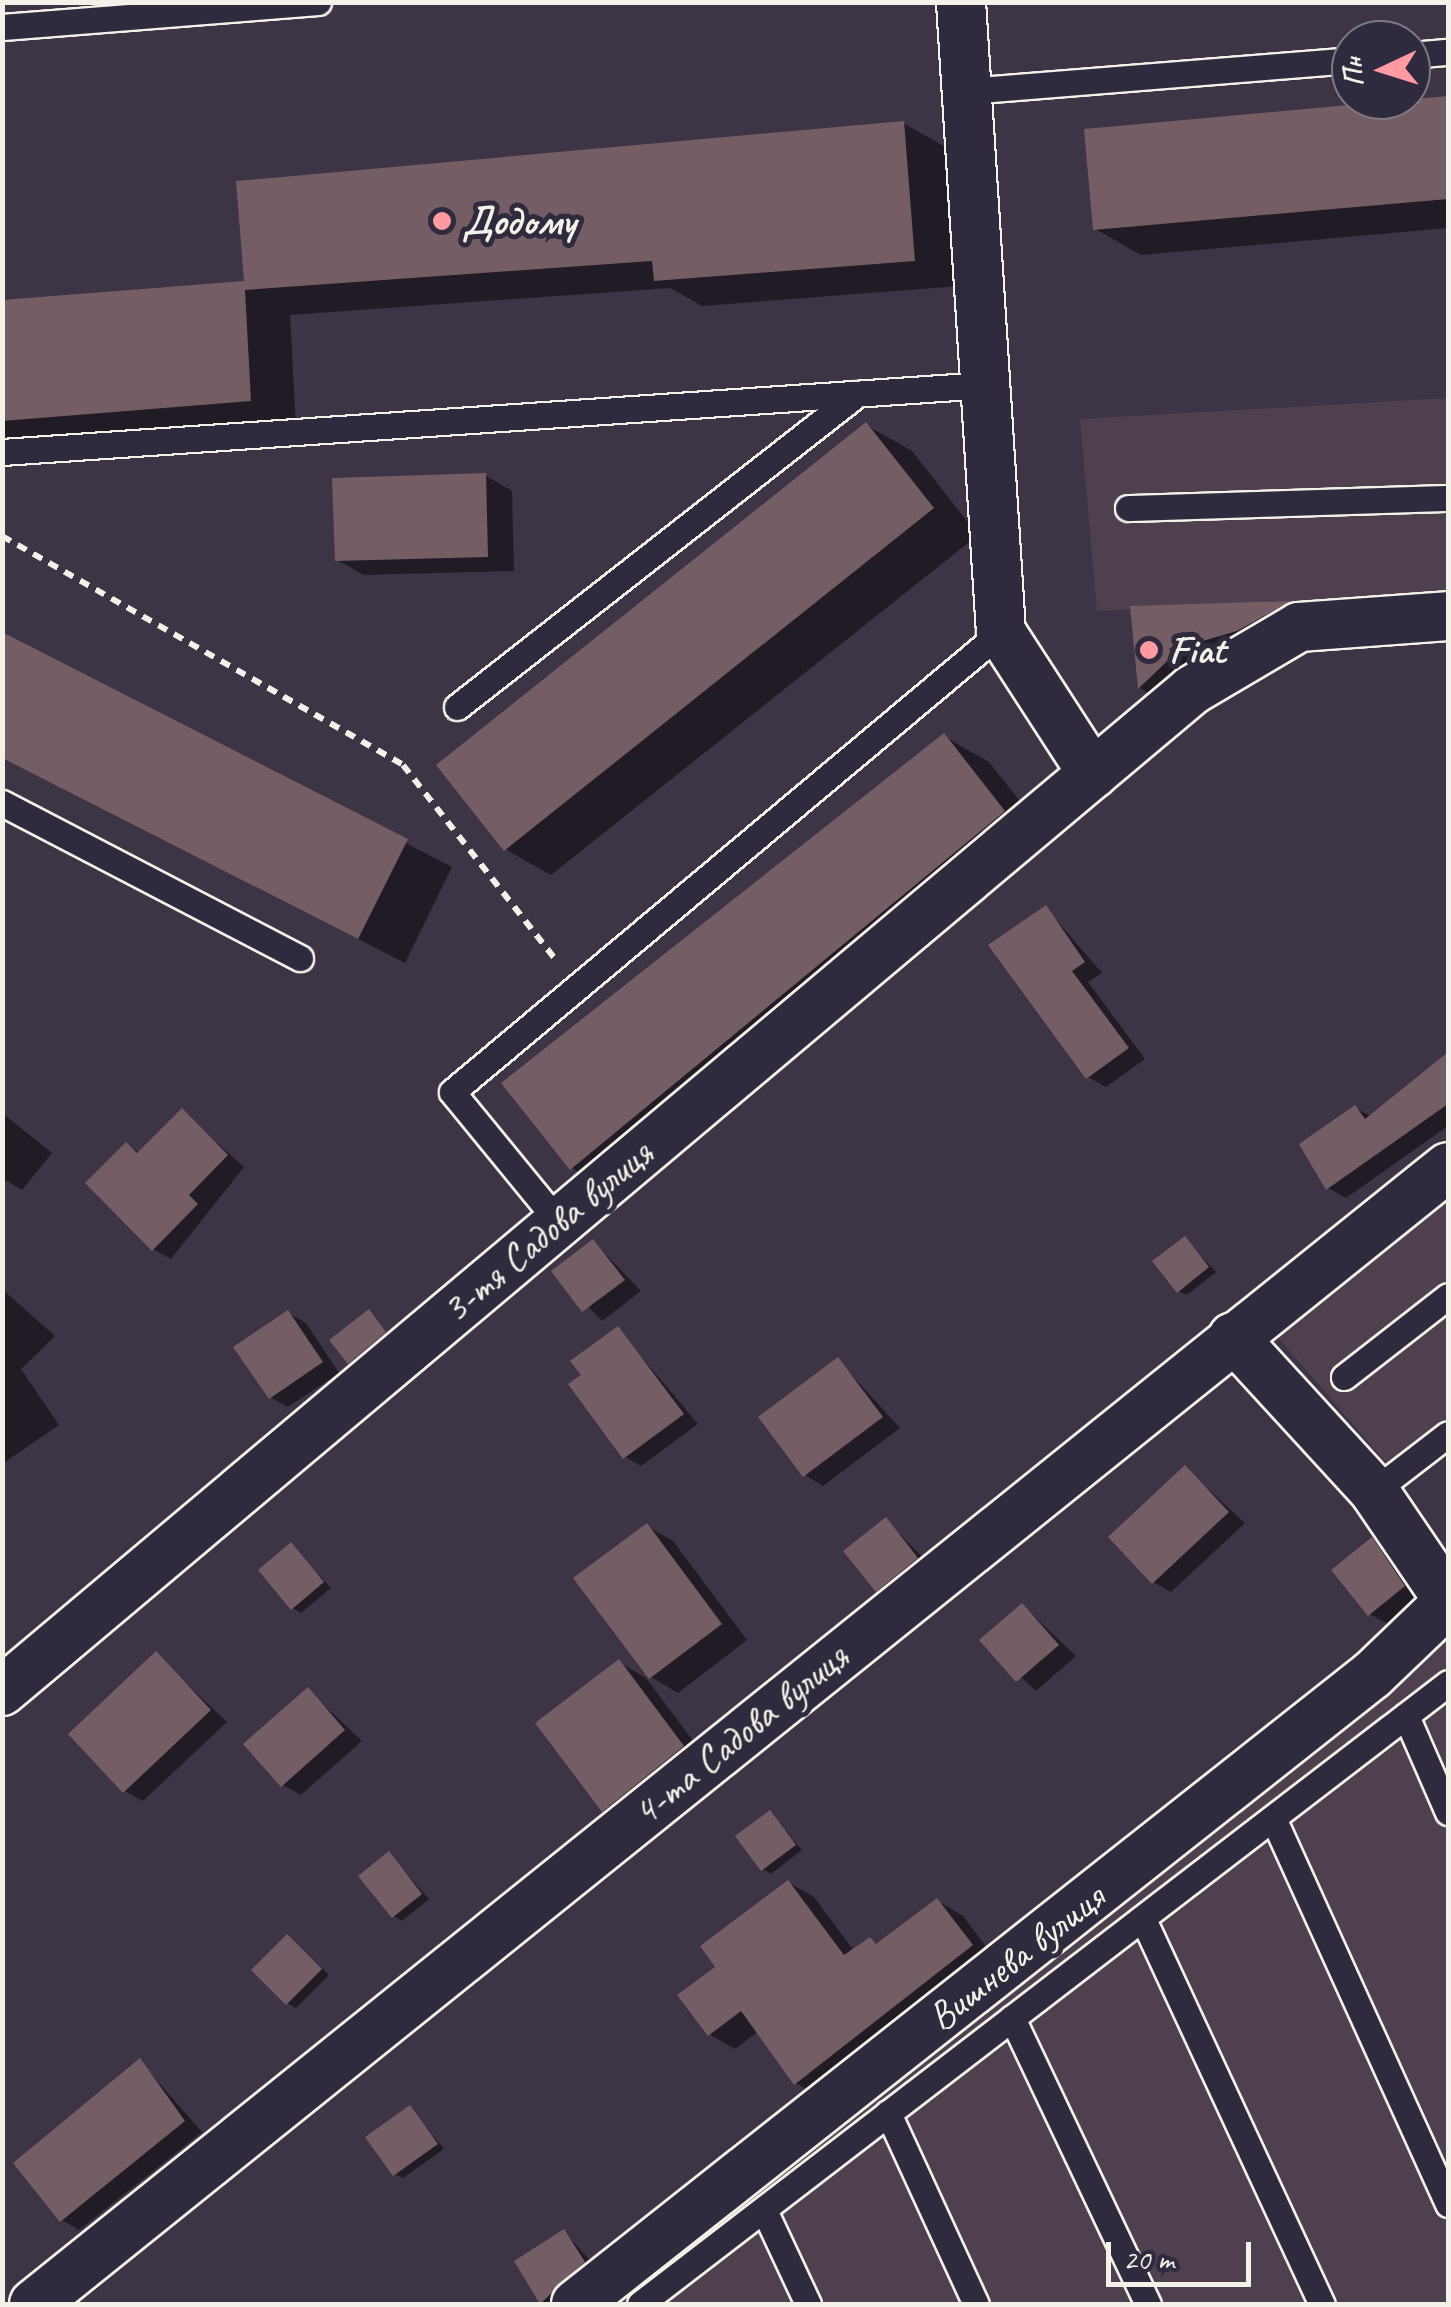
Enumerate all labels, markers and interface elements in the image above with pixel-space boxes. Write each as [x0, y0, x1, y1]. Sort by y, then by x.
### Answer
north arrow [1331, 20, 1431, 120]
text: Пн [1334, 56, 1371, 88]
place label: Додому [462, 197, 576, 245]
marker: Додому [431, 210, 453, 232]
place label: Fiat [1169, 626, 1226, 674]
marker: Fiat [1138, 639, 1160, 661]
street label: 3-тя Садова вулиця [431, 1128, 663, 1334]
street label: 4-та Садова вулиця [621, 1631, 859, 1837]
street label: Вишнева вулиця [918, 1873, 1114, 2041]
scale bar [1111, 2222, 1256, 2284]
text: 20 m [1123, 2240, 1174, 2278]

